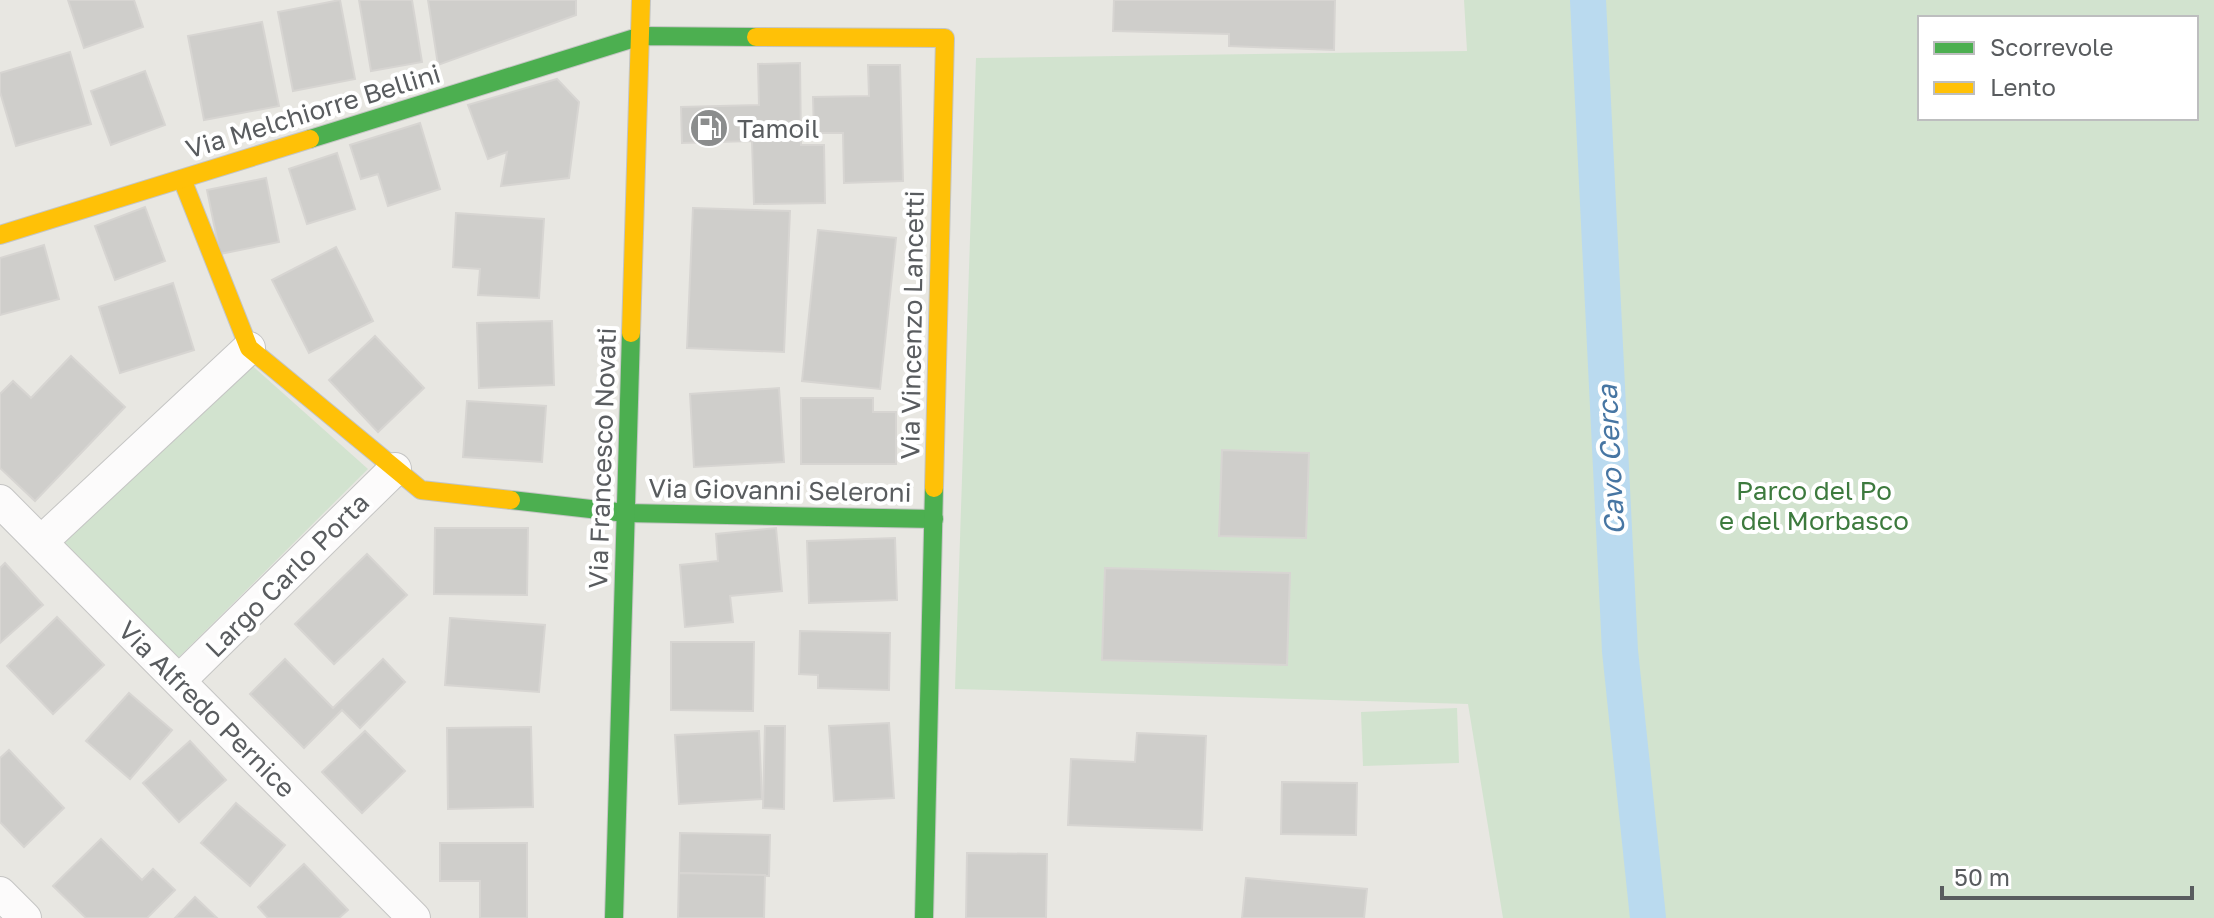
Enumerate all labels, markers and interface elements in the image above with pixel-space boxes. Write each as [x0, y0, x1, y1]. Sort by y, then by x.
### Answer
legend [1918, 16, 2198, 120]
text: Scorrevole [1990, 32, 2113, 61]
street label: Via Melchiorre Bellini [182, 58, 444, 164]
text: Lento [1990, 72, 2056, 101]
fuel station icon: Tamoil [688, 107, 730, 149]
place label: Tamoil [737, 113, 819, 144]
street label: Via Vincenzo Lancetti [894, 190, 930, 460]
street label: Via Francesco Novati [582, 327, 622, 589]
water label: Cavo Cerca [1590, 383, 1630, 536]
street label: Via Giovanni Seleroni [648, 472, 912, 508]
park label: Parco del Po e del Morbasco [1719, 475, 1909, 536]
street label: Largo Carlo Porta [199, 487, 375, 663]
street label: Via Alfredo Pernice [112, 614, 302, 804]
scale bar [1942, 850, 2192, 900]
text: 50 m [1954, 862, 2010, 891]

